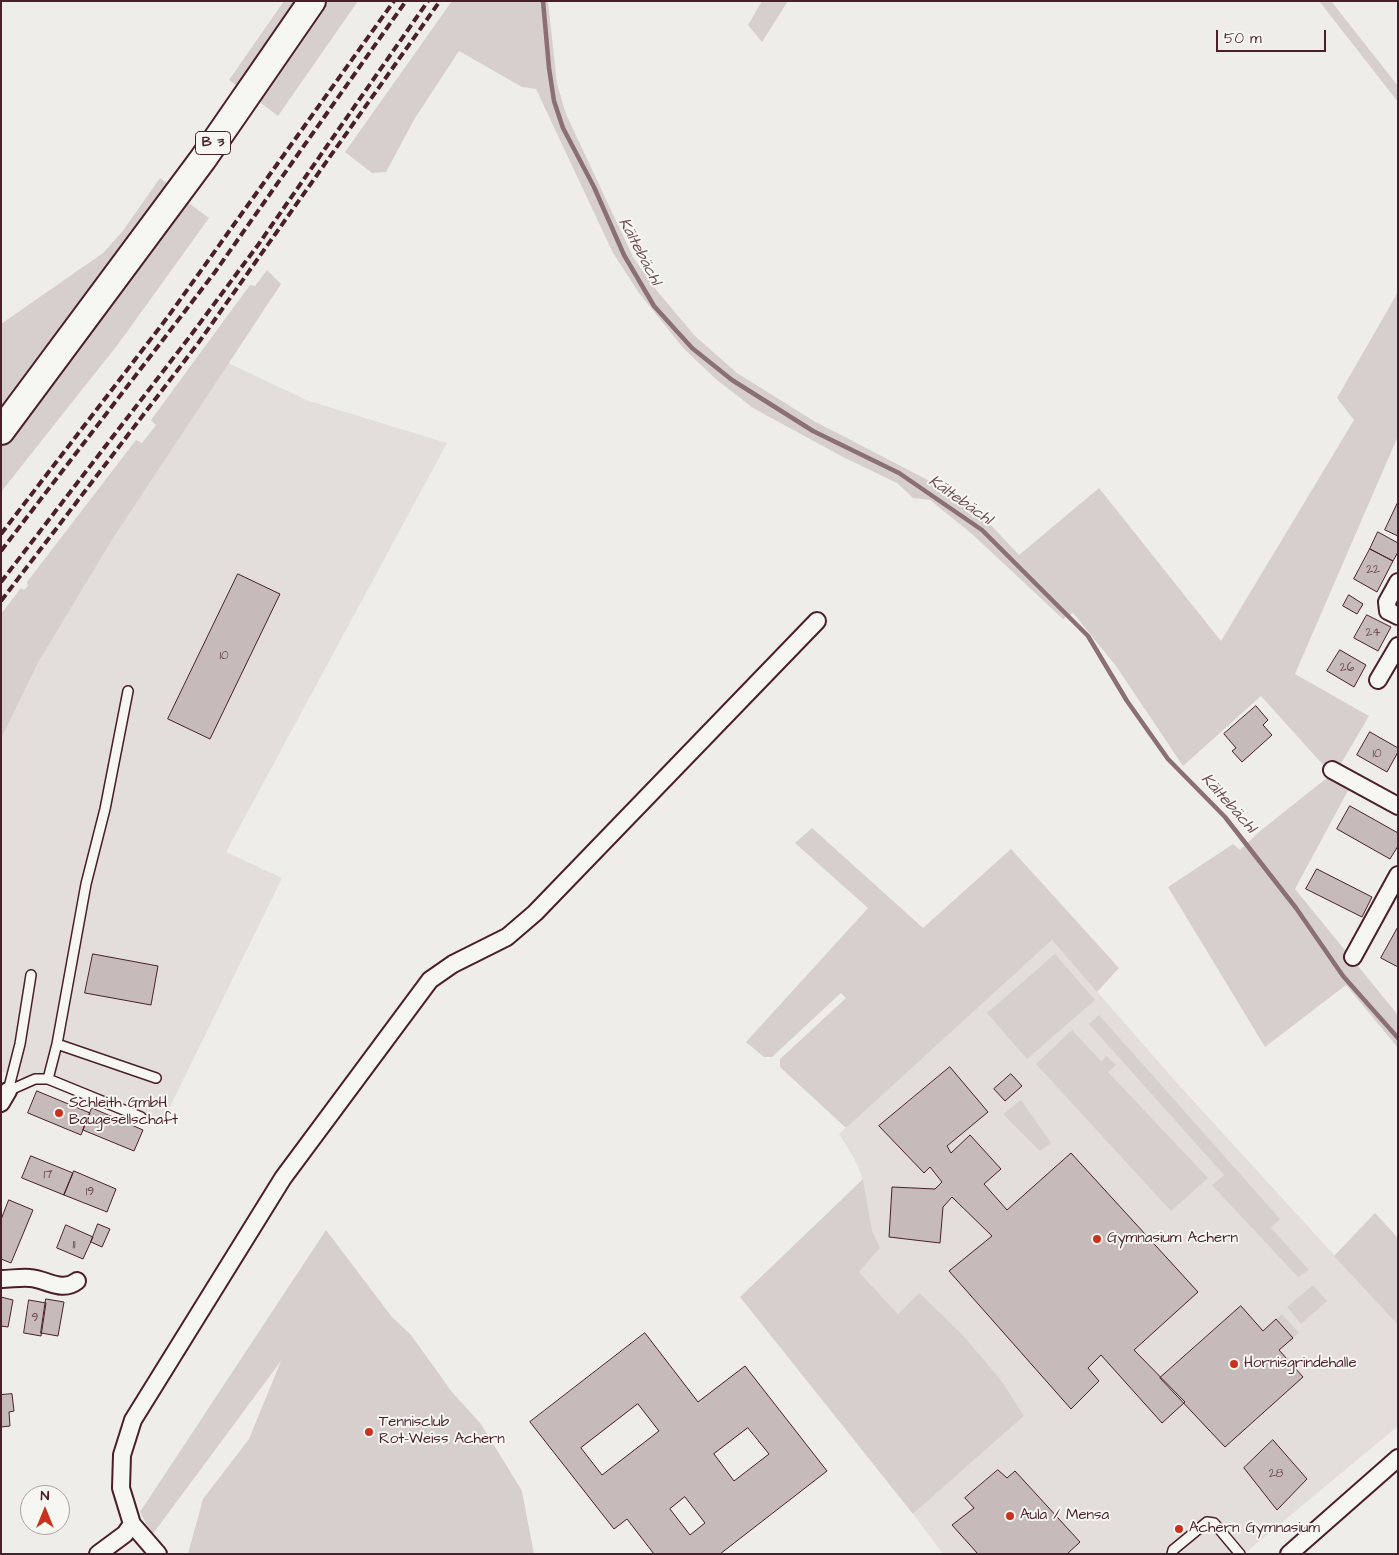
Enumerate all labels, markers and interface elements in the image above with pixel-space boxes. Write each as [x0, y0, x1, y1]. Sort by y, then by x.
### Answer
scale bar [1219, 20, 1329, 52]
text: 50 m [1224, 28, 1262, 49]
road number: B 3 [196, 132, 230, 154]
water label: Kältebächl [613, 215, 665, 289]
water label: Kältebächl [925, 472, 995, 530]
house number: 22 [1366, 563, 1380, 577]
house number: 24 [1365, 626, 1381, 640]
house number: 10 [219, 649, 229, 663]
house number: 26 [1340, 661, 1354, 675]
house number: 10 [1372, 747, 1382, 761]
water label: Kältebächl [1196, 770, 1260, 838]
place label: Schleith GmbH Baugesellschaft [69, 1095, 178, 1130]
marker: Schleith GmbH Baugesellschaft [53, 1107, 65, 1119]
house number: 17 [44, 1168, 52, 1182]
house number: 19 [86, 1185, 94, 1199]
place label: Gymnasium Achern [1107, 1230, 1238, 1248]
marker: Gymnasium Achern [1091, 1233, 1103, 1245]
house number: 11 [72, 1238, 76, 1252]
house number: 9 [32, 1311, 38, 1325]
place label: Hornisgrindehalle [1244, 1355, 1357, 1373]
marker: Hornisgrindehalle [1228, 1358, 1240, 1370]
place label: Tennisclub Rot-Weiss Achern [379, 1414, 505, 1449]
marker: Tennisclub Rot-Weiss Achern [363, 1426, 375, 1438]
house number: 28 [1269, 1467, 1283, 1481]
north arrow [20, 1485, 70, 1535]
text: N [41, 1486, 49, 1506]
place label: Aula / Mensa [1020, 1507, 1109, 1525]
marker: Aula / Mensa [1004, 1510, 1016, 1522]
place label: Achern Gymnasium [1189, 1520, 1320, 1538]
marker: Achern Gymnasium [1173, 1523, 1185, 1535]

